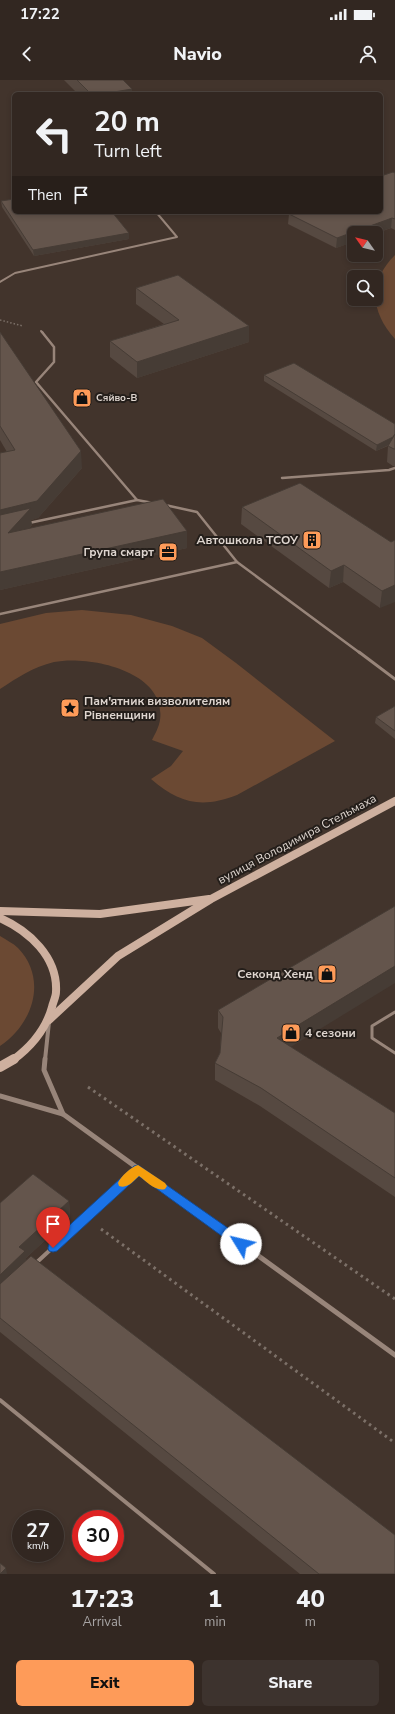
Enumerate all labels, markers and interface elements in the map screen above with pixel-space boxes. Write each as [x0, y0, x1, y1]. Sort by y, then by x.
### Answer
text: 17:22 [20, 4, 60, 24]
text: Navio [173, 42, 222, 66]
icon: back [16, 43, 38, 65]
icon: person [357, 43, 379, 65]
text: 20 m [94, 103, 160, 141]
icon: left [28, 108, 80, 160]
text: Turn left [94, 139, 162, 163]
icon: arrive [70, 184, 92, 206]
text: Then [28, 185, 62, 205]
north arrow [347, 226, 383, 262]
map controls [347, 226, 383, 306]
button: search [347, 270, 383, 306]
shop icon: Сяйво-В [71, 387, 93, 409]
place label: Сяйво-В [96, 391, 138, 405]
building icon: Автошкола ТСОУ [301, 529, 323, 551]
place label: Автошкола ТСОУ [197, 532, 299, 548]
office icon: Група смарт [157, 541, 179, 563]
place label: Група смарт [83, 544, 154, 560]
place label: Пам'ятник визволителям Рівненщини [84, 693, 230, 723]
place icon: Пам'ятник визволителям Рівненщини [59, 697, 81, 719]
street label: вулиця Володимира Стельмаха [215, 790, 379, 888]
shop icon: Секонд Хенд [316, 963, 338, 985]
place label: Секонд Хенд [237, 966, 314, 982]
shop icon: 4 сезони [280, 1022, 302, 1044]
place label: 4 сезони [305, 1025, 356, 1041]
pin [36, 1207, 70, 1248]
icon: arrive [42, 1213, 64, 1235]
position arrow [220, 1223, 262, 1265]
speed limit sign: 30 [72, 1510, 124, 1562]
text: 27 [26, 1517, 50, 1544]
text: km/h [27, 1539, 49, 1553]
text: 17:23 [70, 1583, 134, 1615]
text: 1 [208, 1583, 222, 1615]
text: 40 [296, 1583, 325, 1615]
text: Arrival [83, 1613, 122, 1631]
text: min [204, 1613, 226, 1631]
text: m [305, 1613, 316, 1631]
button: Exit [16, 1660, 194, 1706]
button: Share [202, 1660, 379, 1706]

